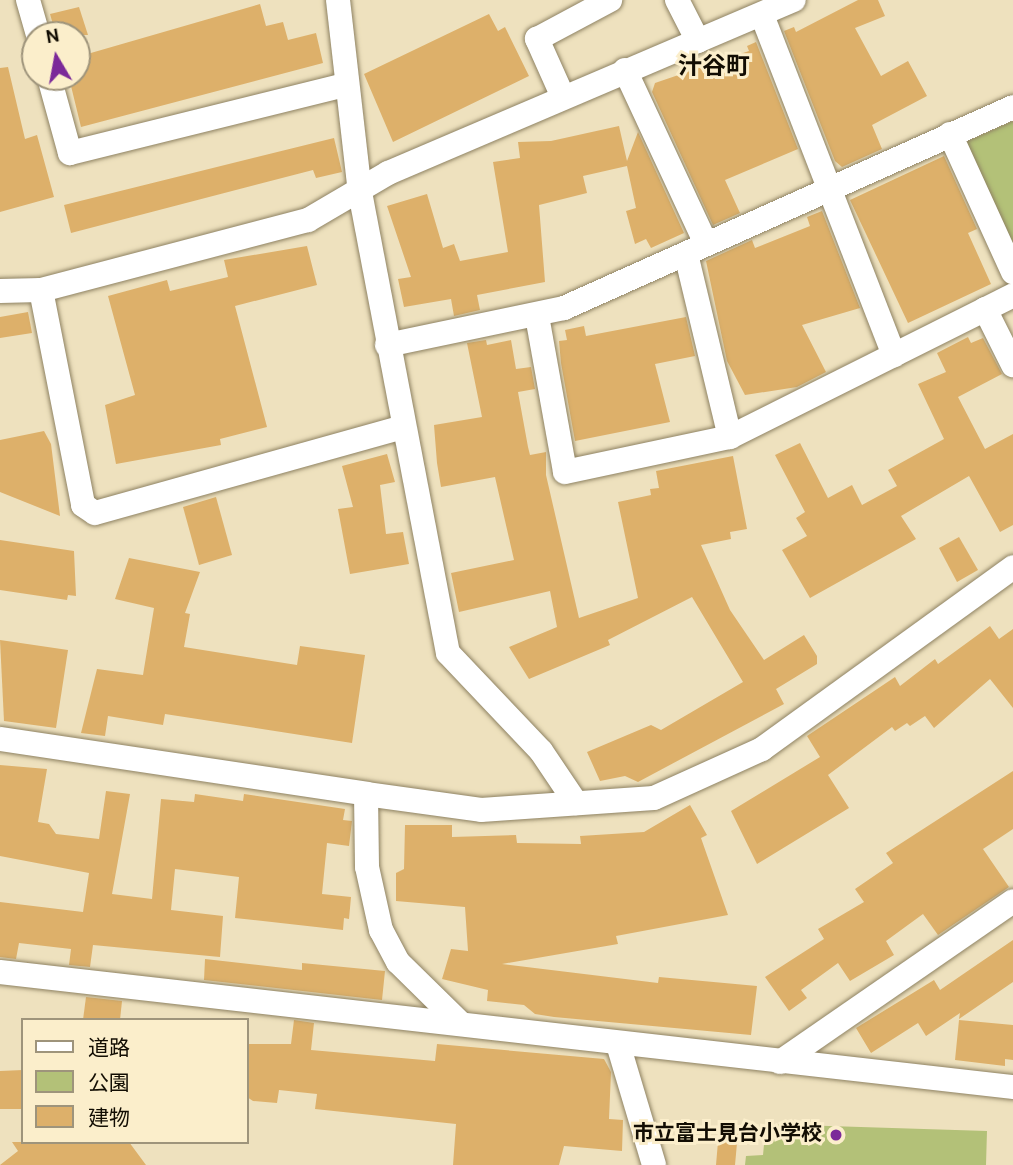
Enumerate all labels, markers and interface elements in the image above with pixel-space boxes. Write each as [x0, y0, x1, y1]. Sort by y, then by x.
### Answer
north arrow [21, 21, 91, 91]
text: N [44, 24, 62, 50]
district label: 汁谷町 [678, 55, 750, 83]
legend [21, 1018, 248, 1144]
text: 道路 [88, 1036, 130, 1063]
text: 公園 [88, 1071, 130, 1098]
text: 建物 [88, 1106, 130, 1133]
place label: 市立富士見台小学校 [633, 1122, 822, 1148]
marker: 市立富士見台小学校 [828, 1127, 844, 1143]

